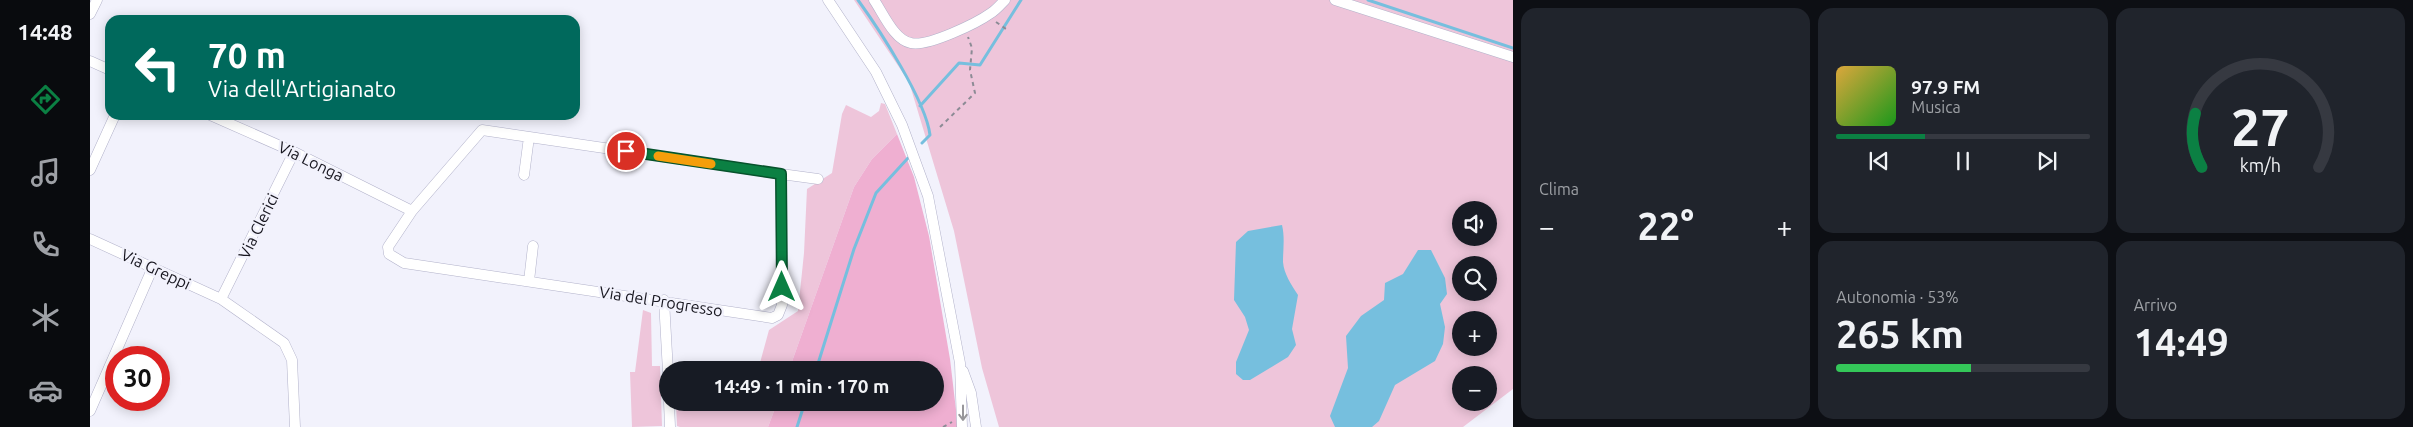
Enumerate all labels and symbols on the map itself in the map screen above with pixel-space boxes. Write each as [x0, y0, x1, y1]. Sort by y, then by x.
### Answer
pin [605, 130, 647, 172]
street label: Via Longa [275, 137, 347, 185]
street label: Via Clerici [234, 190, 282, 262]
street label: Via Greppi [118, 245, 194, 293]
position arrow [755, 260, 807, 312]
street label: Via del Progresso [598, 282, 724, 320]
speed limit sign: 30 [105, 346, 170, 411]
one-way arrow [958, 404, 968, 420]

